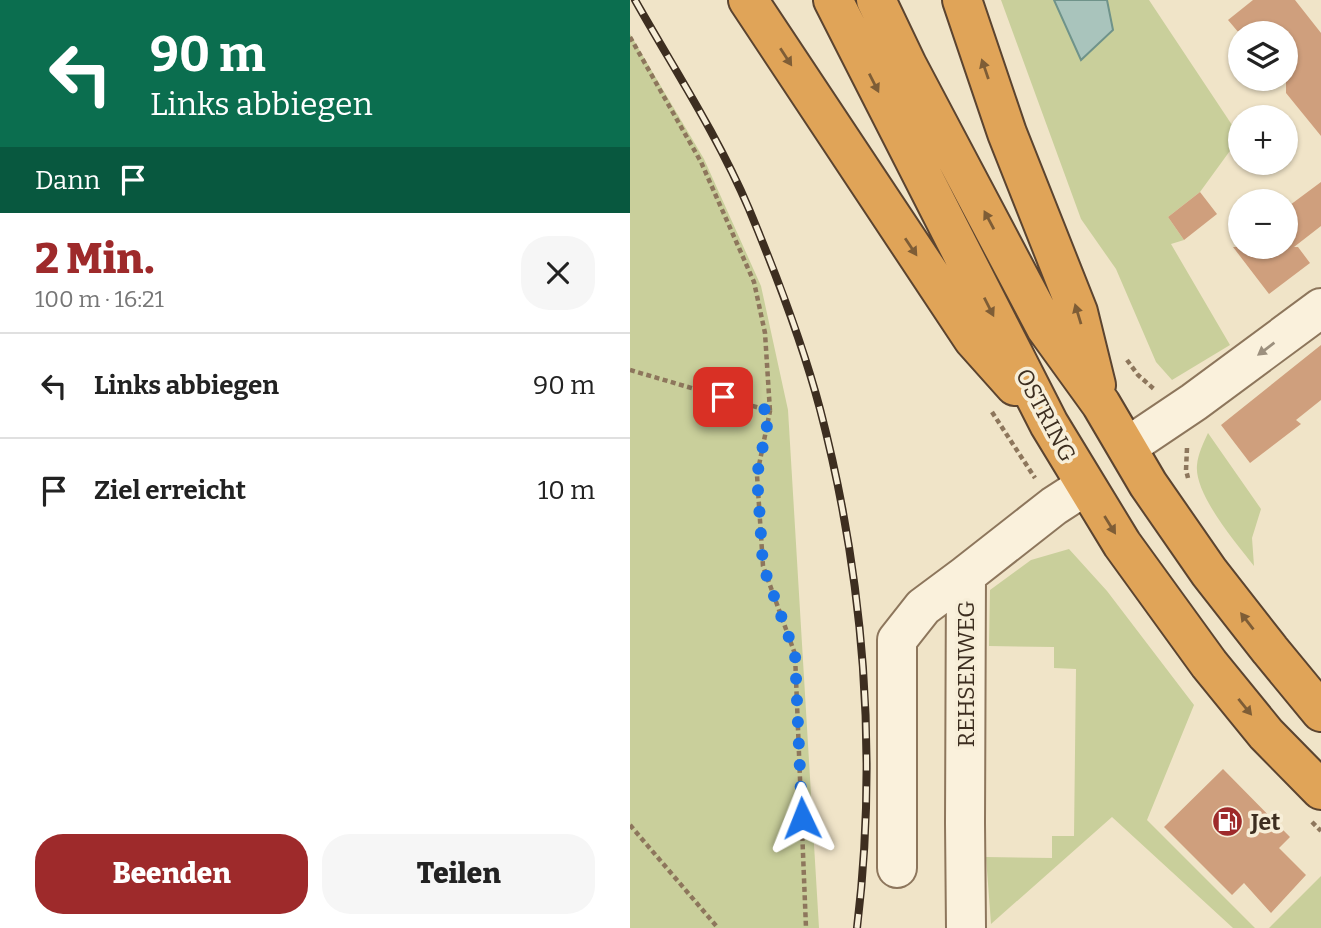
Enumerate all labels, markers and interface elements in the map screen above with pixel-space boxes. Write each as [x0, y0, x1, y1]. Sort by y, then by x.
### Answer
map controls [1228, 21, 1298, 259]
button: layers [1228, 21, 1298, 91]
text: 90 m [150, 25, 266, 84]
icon: left [35, 28, 126, 119]
one-way arrow [779, 47, 792, 67]
one-way arrow [980, 58, 990, 79]
one-way arrow [868, 73, 879, 93]
text: Links abbiegen [150, 85, 373, 123]
button: + [1228, 105, 1298, 175]
icon: arrive [114, 161, 152, 199]
text: Dann [35, 165, 100, 196]
button: − [1228, 189, 1298, 259]
one-way arrow [984, 210, 995, 230]
text: 2 Min. [35, 234, 154, 284]
button: close [521, 236, 595, 310]
one-way arrow [904, 238, 918, 256]
text: 100 m · 16:21 [35, 285, 164, 313]
one-way arrow [984, 297, 995, 317]
one-way arrow [1072, 303, 1082, 324]
one-way arrow [1257, 341, 1275, 355]
street label: OSTRING [1010, 364, 1082, 466]
icon: left [35, 367, 73, 405]
pin [693, 367, 753, 427]
text: Links abbiegen [94, 370, 279, 401]
text: 90 m [533, 370, 595, 401]
icon: arrive [704, 378, 742, 416]
icon: arrive [35, 472, 73, 510]
text: Ziel erreicht [94, 475, 246, 506]
text: 10 m [538, 475, 595, 506]
one-way arrow [1103, 515, 1116, 534]
street label: REHSENWEG [952, 601, 980, 747]
one-way arrow [1240, 612, 1254, 630]
one-way arrow [1237, 698, 1252, 716]
position arrow [765, 781, 839, 855]
fuel station icon: Jet [1211, 805, 1245, 839]
place label: Jet [1249, 808, 1280, 836]
button: Beenden [35, 834, 308, 914]
button: Teilen [322, 834, 595, 914]

